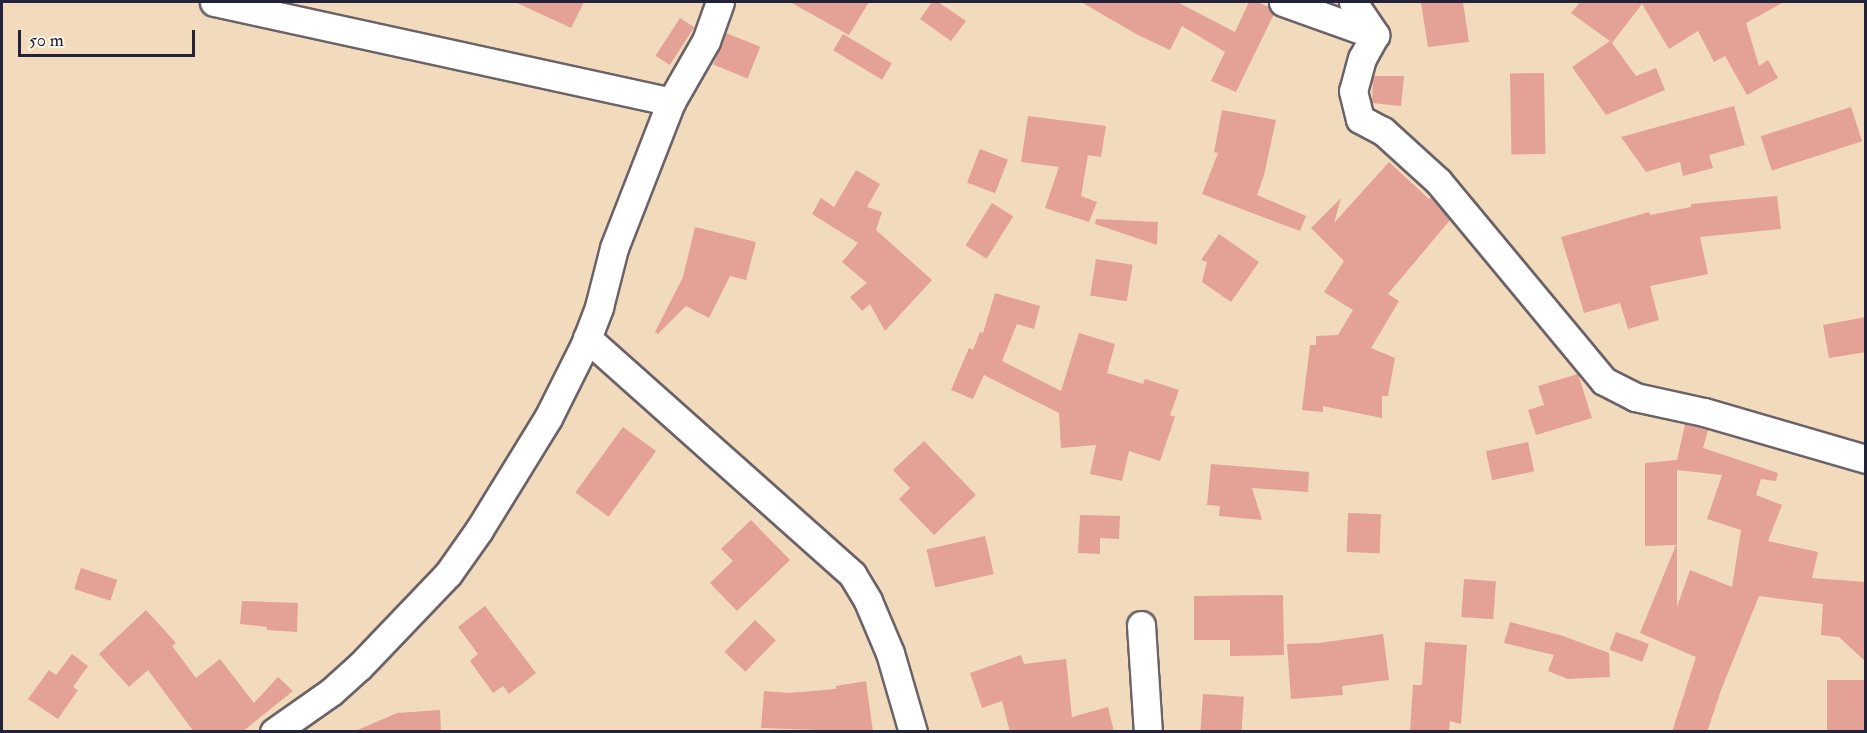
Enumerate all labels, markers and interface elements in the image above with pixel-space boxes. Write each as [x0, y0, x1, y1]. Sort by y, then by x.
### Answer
scale bar [21, 18, 198, 56]
text: 50 m [29, 29, 64, 52]

